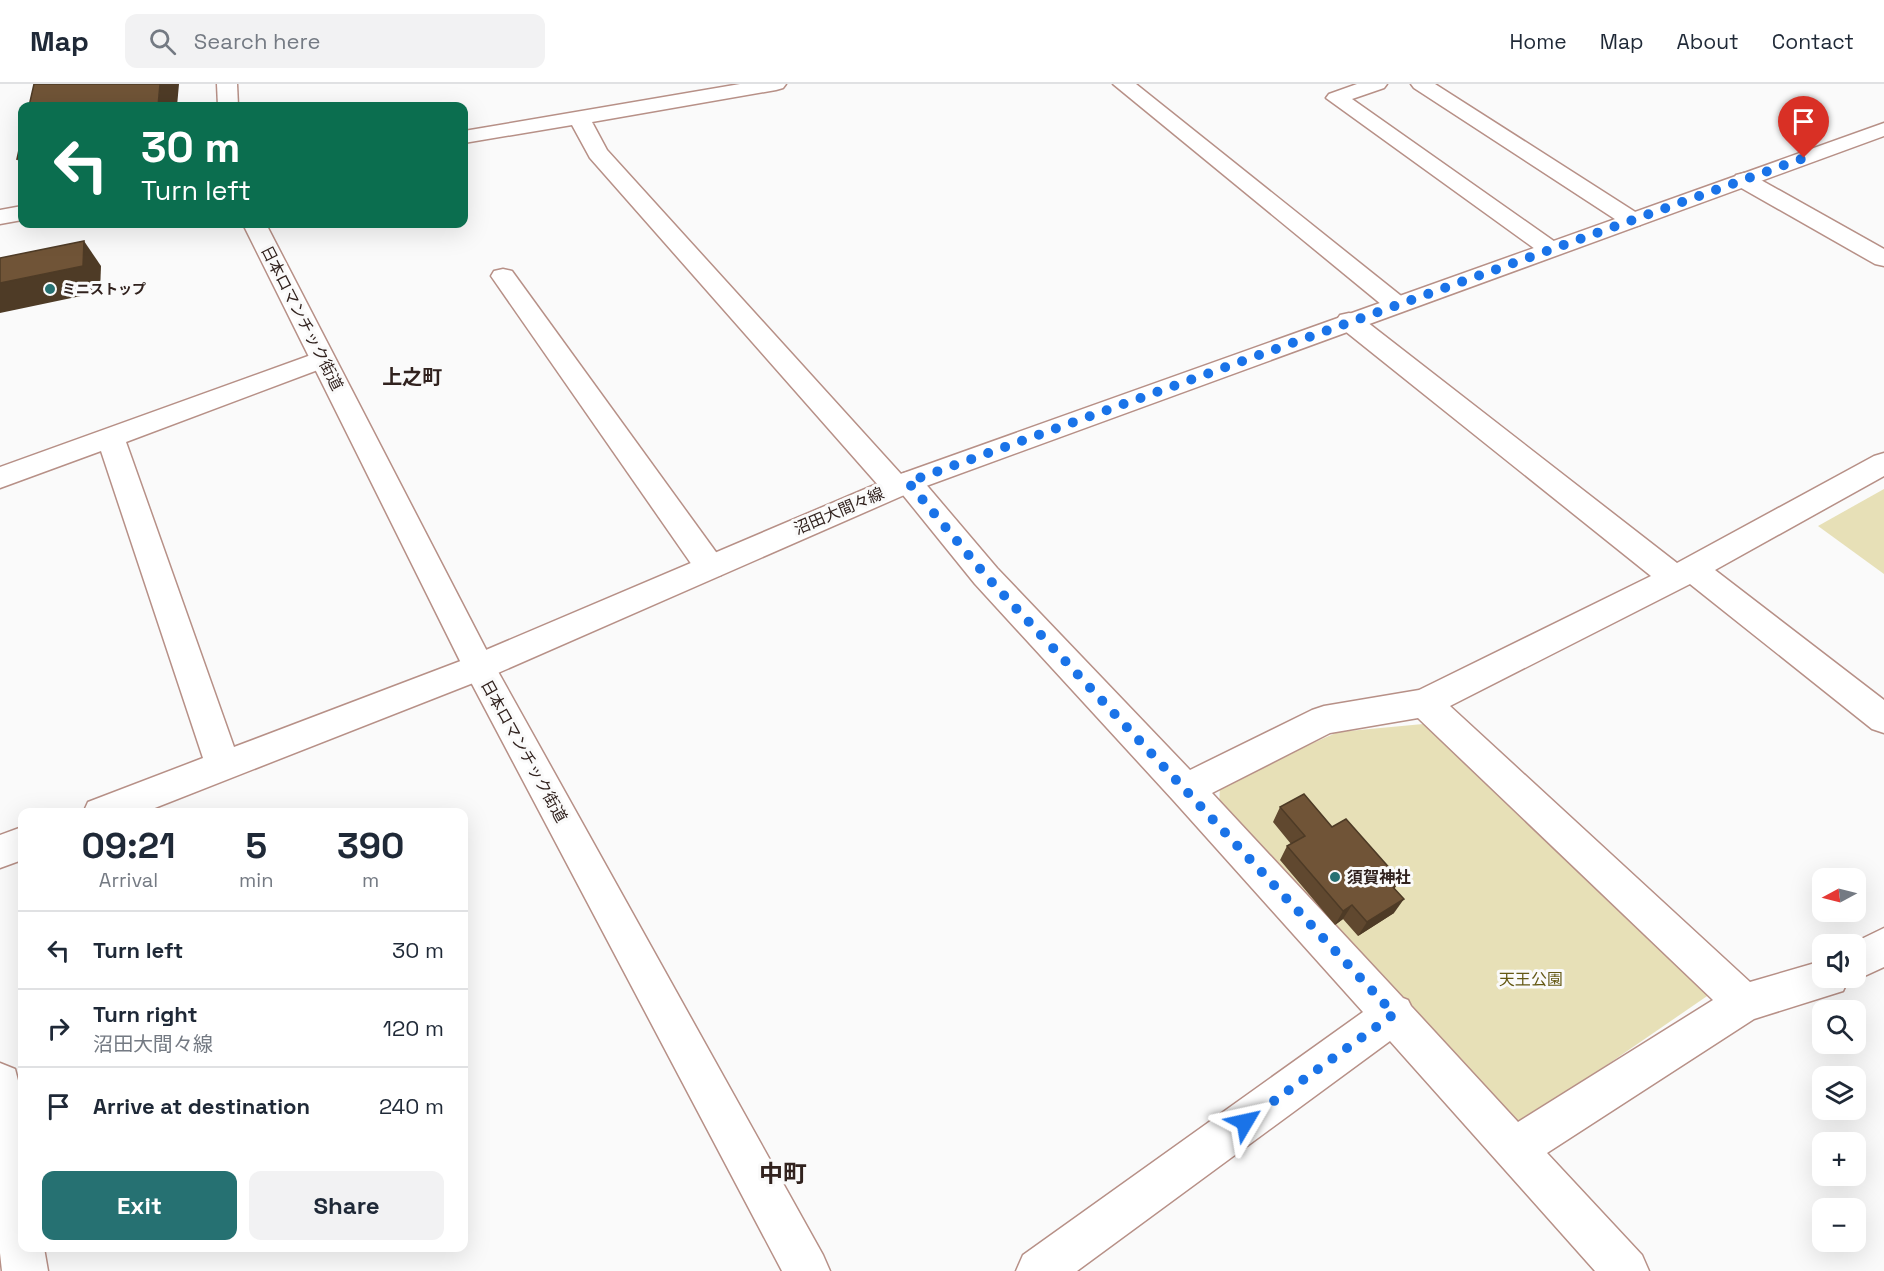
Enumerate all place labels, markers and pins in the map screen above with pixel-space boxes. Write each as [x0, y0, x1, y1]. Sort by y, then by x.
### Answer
pin [1778, 96, 1829, 158]
place label: ミニストップ [62, 280, 146, 298]
marker: ミニストップ [43, 282, 57, 296]
place label: 須賀神社 [1347, 867, 1411, 888]
marker: 須賀神社 [1328, 870, 1342, 884]

